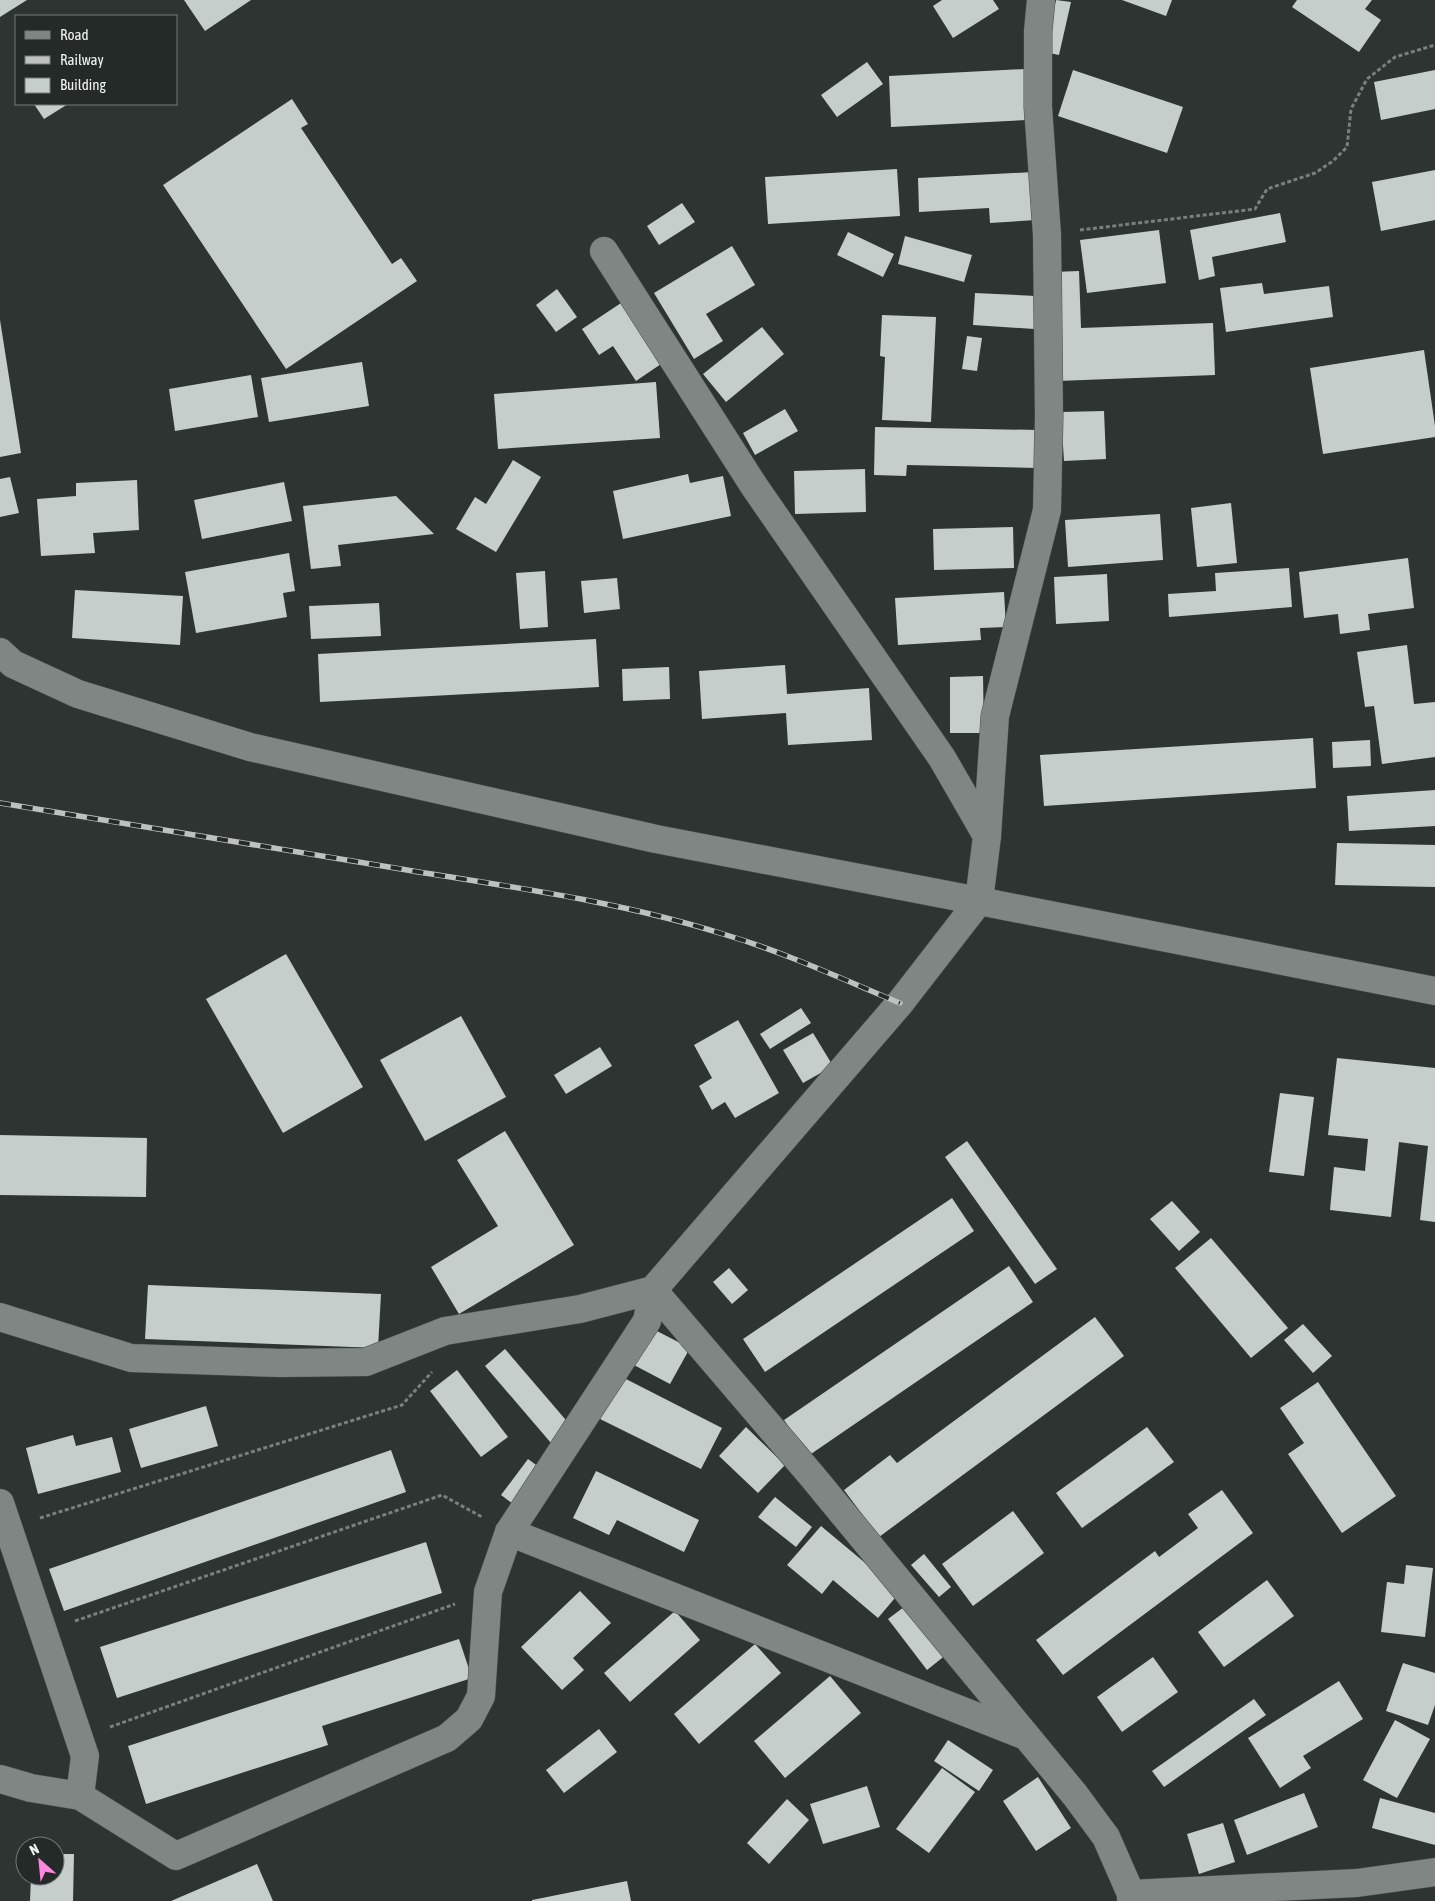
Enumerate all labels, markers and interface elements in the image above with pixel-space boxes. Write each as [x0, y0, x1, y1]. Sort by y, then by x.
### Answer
legend [15, 15, 178, 105]
text: Road [60, 26, 89, 43]
text: Railway [60, 51, 104, 68]
text: Building [60, 76, 106, 93]
north arrow [15, 1836, 65, 1886]
text: N [27, 1840, 41, 1858]

